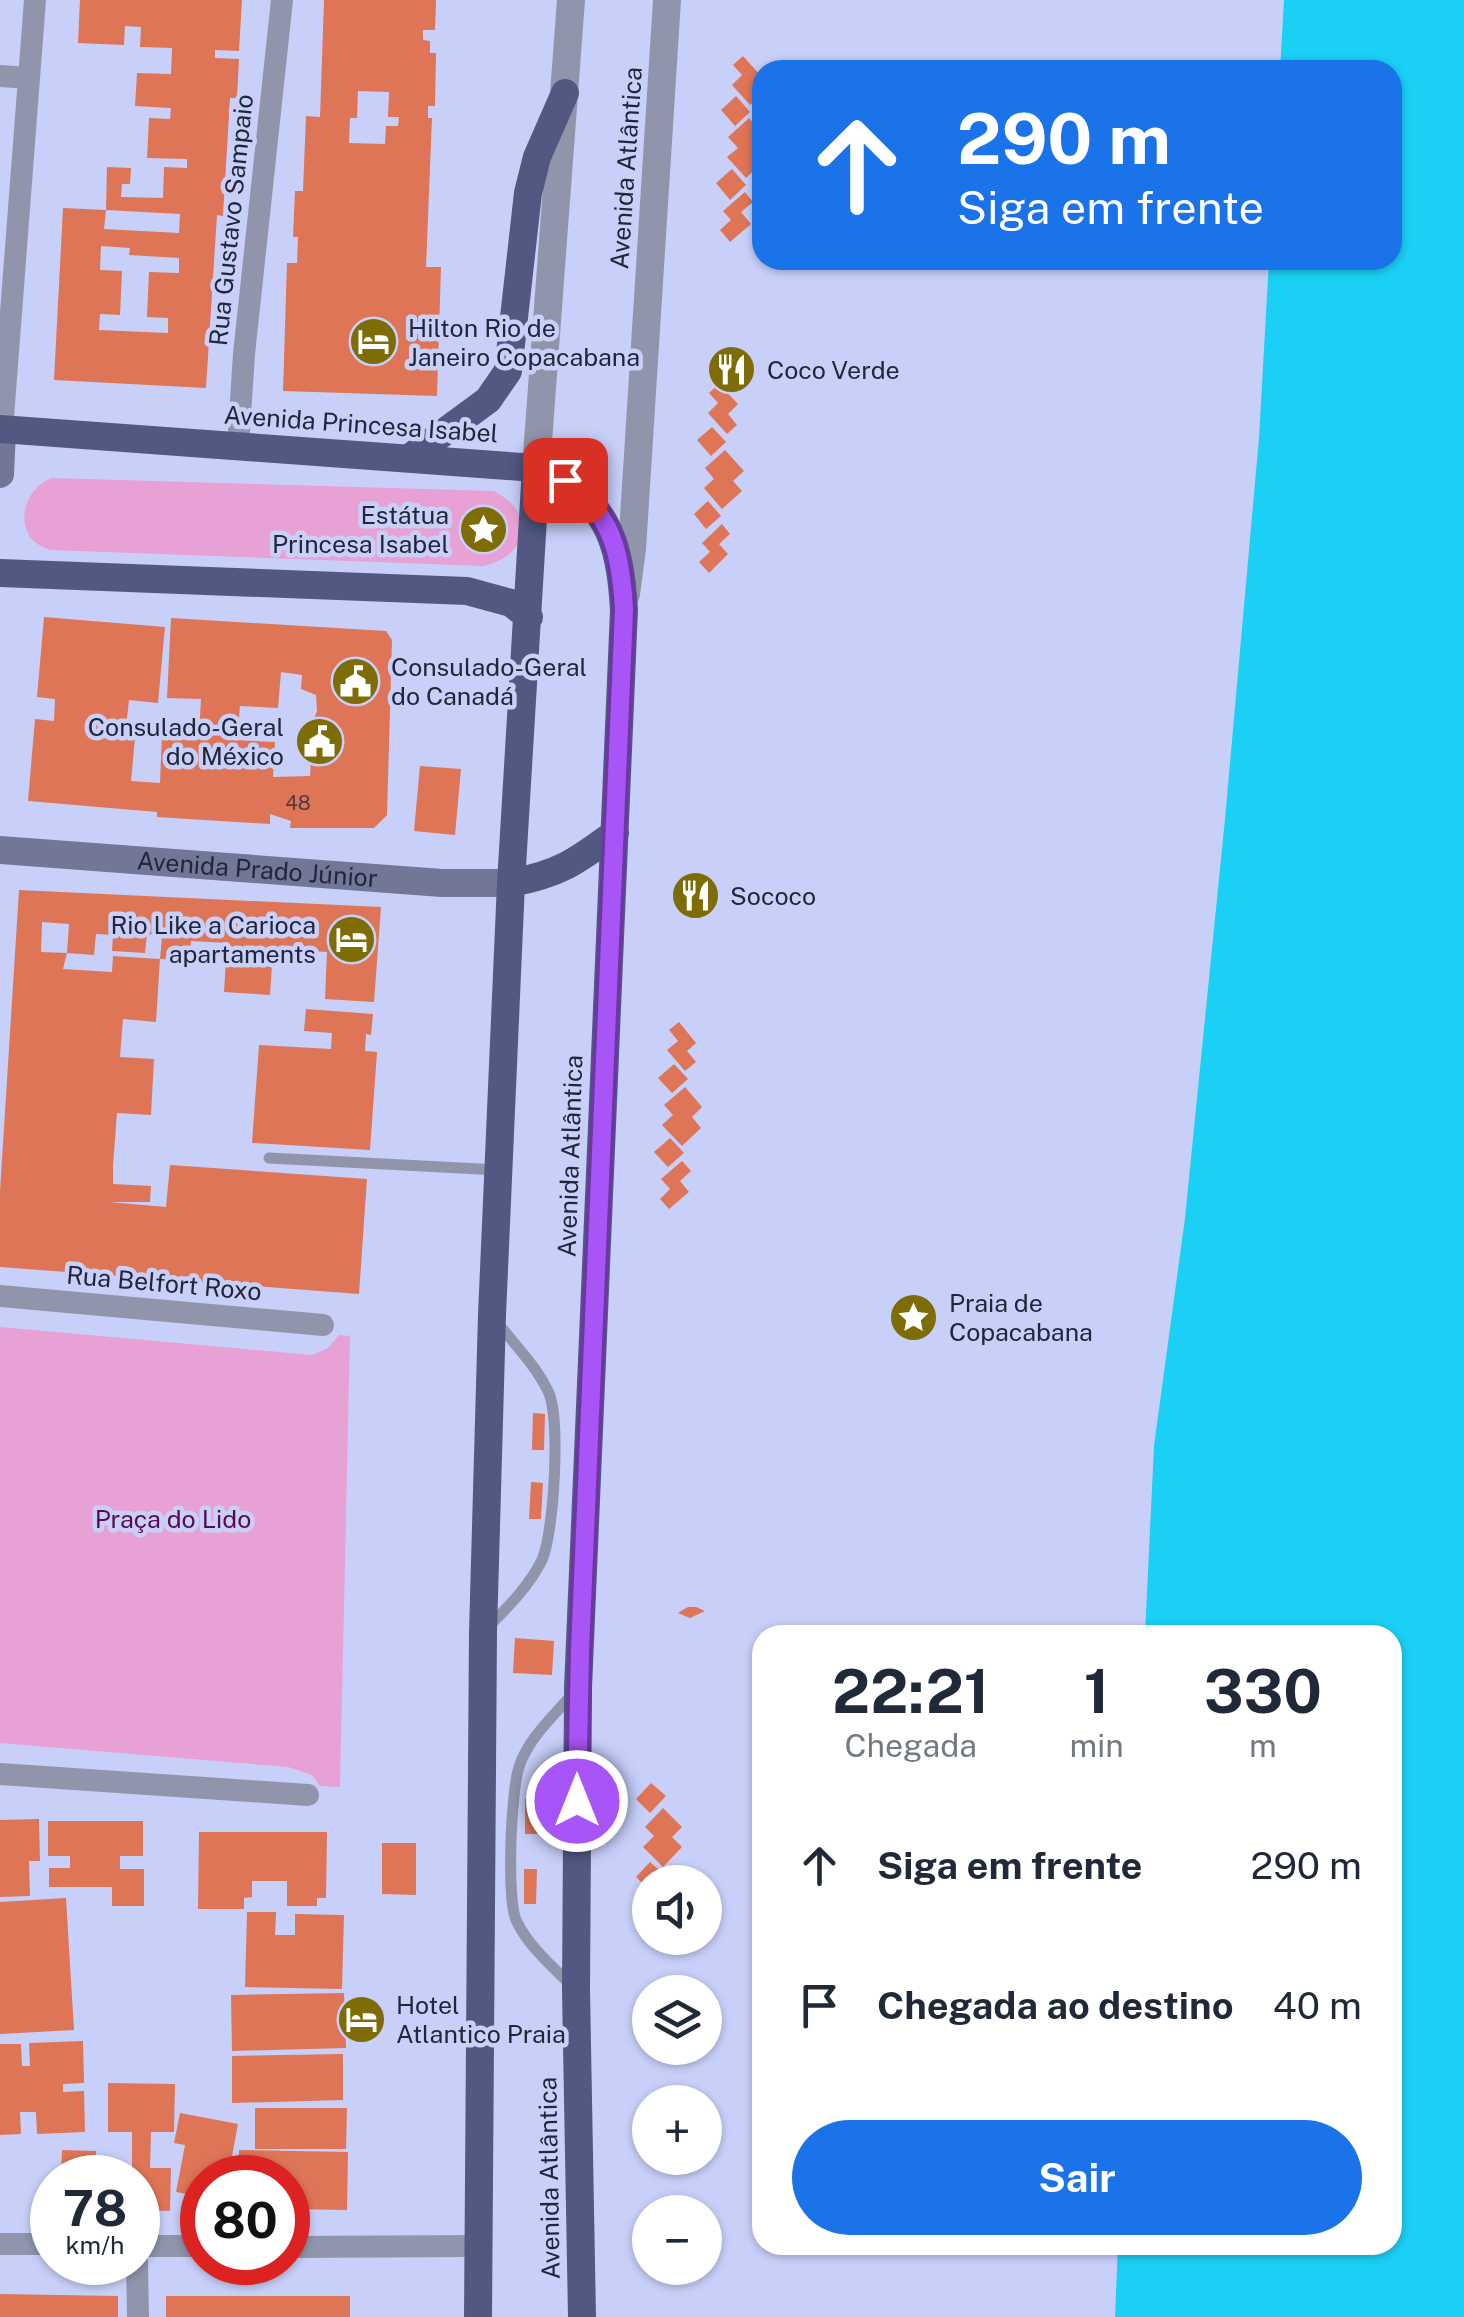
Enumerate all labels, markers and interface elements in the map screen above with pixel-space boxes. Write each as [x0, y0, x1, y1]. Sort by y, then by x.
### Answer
street label: Avenida Atlântica [604, 66, 648, 270]
street label: Rua Gustavo Sampaio [203, 93, 259, 347]
text: 290 m [957, 97, 1171, 180]
icon: ahead [792, 100, 922, 230]
text: Siga em frente [957, 181, 1264, 234]
place label: Hilton Rio de Janeiro Copacabana [408, 313, 640, 372]
hotel icon: Hilton Rio de Janeiro Copacabana [347, 316, 399, 368]
restaurant icon: Coco Verde [706, 344, 758, 396]
place label: Coco Verde [767, 355, 900, 385]
street label: Avenida Princesa Isabel [223, 399, 499, 449]
pin [523, 438, 608, 523]
icon: arrive [538, 453, 593, 508]
place label: Estátua Princesa Isabel [272, 500, 449, 559]
place icon: Estátua Princesa Isabel [458, 503, 510, 555]
place label: Consulado-Geral do Canadá [391, 652, 587, 711]
public building icon: Consulado-Geral do Canadá [330, 655, 382, 707]
place label: Consulado-Geral do México [88, 712, 284, 771]
public building icon: Consulado-Geral do México [293, 715, 345, 767]
house number: 48 [285, 791, 311, 815]
street label: Avenida Prado Júnior [136, 845, 379, 893]
restaurant icon: Sococo [669, 870, 721, 922]
place label: Sococo [730, 881, 816, 911]
place label: Rio Like a Carioca apartaments [111, 910, 316, 969]
hotel icon: Rio Like a Carioca apartaments [325, 913, 377, 965]
street label: Avenida Atlântica [551, 1054, 589, 1258]
street label: Rua Belfort Roxo [65, 1260, 263, 1306]
place label: Praia de Copacabana [949, 1288, 1093, 1347]
place icon: Praia de Copacabana [888, 1291, 940, 1343]
park label: Praça do Lido [95, 1504, 251, 1534]
text: 22:21 [832, 1656, 989, 1727]
text: 1 [1084, 1656, 1109, 1727]
text: 330 [1204, 1656, 1322, 1727]
text: Chegada [845, 1727, 977, 1764]
text: min [1069, 1727, 1124, 1764]
text: m [1249, 1727, 1277, 1764]
position arrow [525, 1749, 629, 1853]
icon: ahead [792, 1838, 847, 1893]
text: Siga em frente [877, 1843, 1143, 1888]
text: 290 m [1251, 1843, 1362, 1888]
map controls [632, 1865, 722, 2285]
button: sound [632, 1865, 722, 1955]
button: layers [632, 1975, 722, 2065]
icon: arrive [792, 1978, 847, 2033]
text: Chegada ao destino [877, 1983, 1234, 2028]
text: 40 m [1273, 1983, 1362, 2028]
place label: Hotel Atlantico Praia [396, 1990, 566, 2049]
hotel icon: Hotel Atlantico Praia [335, 1993, 387, 2045]
street label: Avenida Atlântica [532, 2076, 566, 2280]
button: + [632, 2085, 722, 2175]
button: Sair [792, 2120, 1362, 2235]
speed limit sign: 80 [180, 2155, 310, 2285]
text: 78 [63, 2178, 127, 2237]
button: − [632, 2195, 722, 2285]
text: km/h [66, 2230, 124, 2260]

